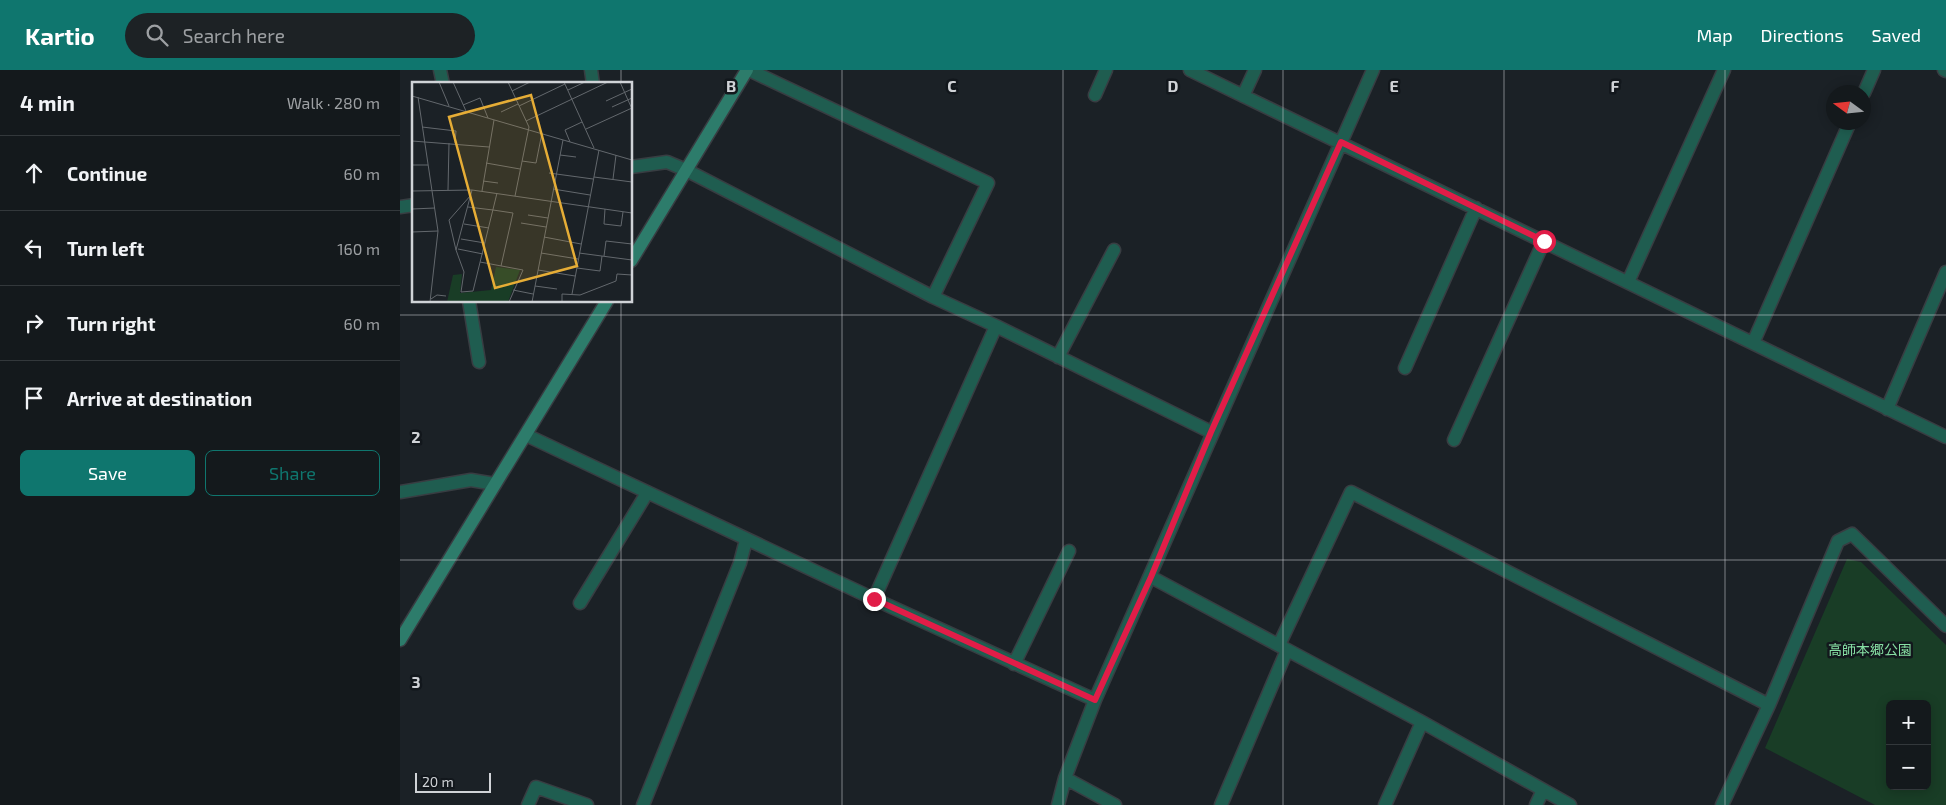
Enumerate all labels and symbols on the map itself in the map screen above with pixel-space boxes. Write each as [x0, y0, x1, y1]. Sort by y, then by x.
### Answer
text: B [726, 76, 736, 95]
text: C [947, 76, 957, 95]
text: D [1168, 76, 1179, 95]
text: E [1389, 76, 1399, 95]
text: F [1611, 76, 1620, 95]
inset map [412, 82, 632, 302]
north arrow [1826, 85, 1871, 130]
route start [1533, 230, 1556, 253]
text: 2 [411, 427, 421, 446]
route end [863, 588, 886, 611]
park label: 高師本郷公園 [1828, 641, 1912, 658]
text: 3 [411, 672, 421, 691]
scale bar [415, 770, 491, 793]

